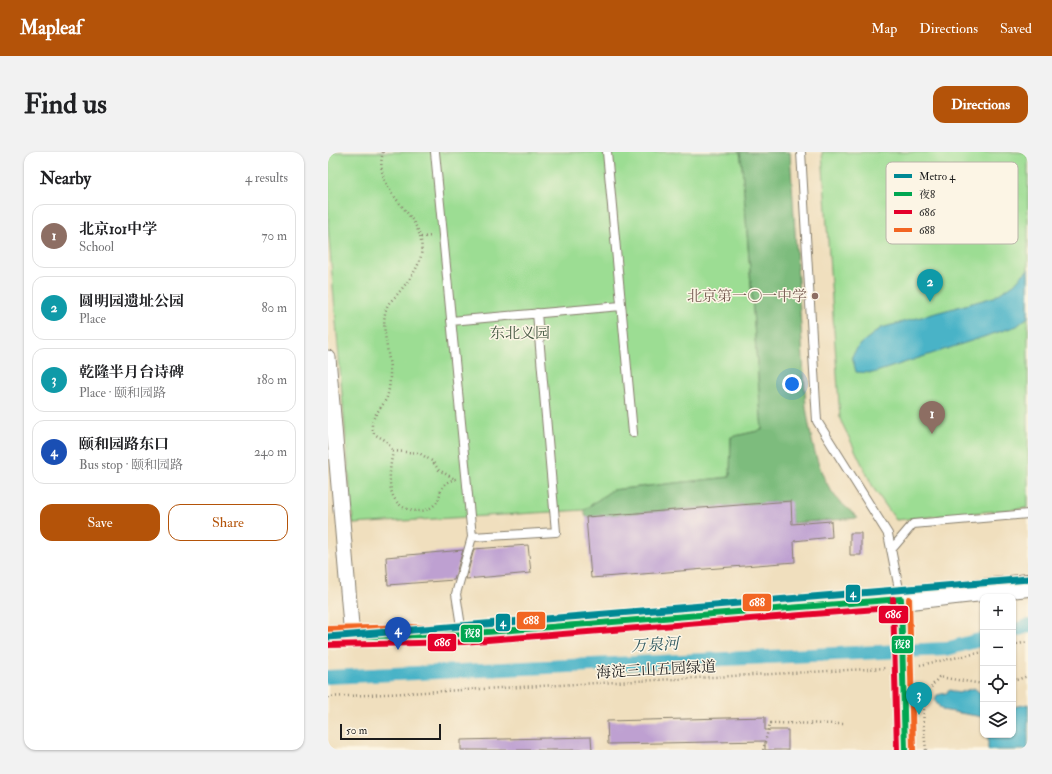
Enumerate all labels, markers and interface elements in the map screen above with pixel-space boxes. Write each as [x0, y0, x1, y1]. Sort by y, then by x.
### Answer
text: Mapleaf [20, 16, 82, 40]
text: Map [871, 20, 897, 37]
text: Directions [919, 20, 978, 37]
text: Saved [1000, 20, 1032, 37]
button: Directions [933, 86, 1028, 123]
text: Find us [24, 87, 107, 122]
legend [886, 162, 1018, 244]
text: Nearby [40, 168, 91, 189]
text: 4 results [245, 170, 288, 186]
text: Metro 4 [919, 170, 956, 183]
text: 夜8 [919, 188, 935, 201]
text: 686 [919, 206, 937, 219]
text: 北京101中学 [79, 220, 157, 239]
text: 688 [919, 224, 935, 237]
text: 1 [52, 228, 56, 244]
text: 70 m [262, 228, 287, 244]
text: School [79, 239, 114, 255]
pin: 2 [917, 269, 943, 302]
place label: 北京第一〇一中学 [687, 287, 807, 306]
marker: 北京第一〇一中学 [810, 291, 820, 301]
text: 圆明园遗址公园 [79, 292, 184, 311]
text: 2 [51, 300, 57, 316]
text: 80 m [261, 300, 287, 316]
text: Place [79, 311, 106, 327]
park label: 东北义园 [490, 324, 550, 343]
text: 乾隆半月台诗碑 [79, 363, 184, 382]
text: 3 [52, 372, 57, 388]
text: 180 m [257, 372, 287, 388]
your location [782, 374, 802, 394]
text: Place · 颐和园路 [79, 385, 166, 401]
pin: 1 [919, 401, 945, 434]
text: 颐和园路东口 [79, 435, 169, 454]
text: 4 [50, 444, 58, 460]
text: 240 m [254, 444, 287, 460]
text: Bus stop · 颐和园路 [79, 457, 183, 473]
button: Save [40, 504, 160, 541]
button: Share [168, 504, 288, 541]
line badge: 4 [845, 584, 861, 603]
text: 4 [849, 587, 857, 601]
line badge: 688 [742, 593, 772, 612]
map controls [980, 594, 1016, 738]
button: + [980, 594, 1016, 630]
text: 688 [749, 596, 766, 609]
line badge: 686 [878, 605, 909, 624]
text: 686 [885, 608, 903, 621]
line badge: 688 [516, 611, 546, 630]
line badge: 4 [495, 613, 511, 632]
text: 688 [523, 614, 540, 627]
text: 4 [499, 616, 507, 630]
pin: 4 [385, 617, 411, 650]
line badge: 夜8 [460, 624, 483, 643]
text: 夜8 [464, 627, 481, 640]
button: − [980, 630, 1016, 666]
line badge: 686 [427, 633, 457, 652]
water label: 万泉河 [631, 634, 682, 656]
line badge: 夜8 [891, 635, 914, 654]
text: 686 [434, 636, 452, 649]
text: 夜8 [894, 638, 911, 651]
street label: 海淀三山五园绿道 [596, 657, 716, 683]
button: locate [980, 666, 1016, 702]
pin: 3 [906, 682, 932, 715]
button: layers [980, 702, 1016, 738]
scale bar [340, 722, 441, 741]
text: 50 m [346, 724, 367, 737]

